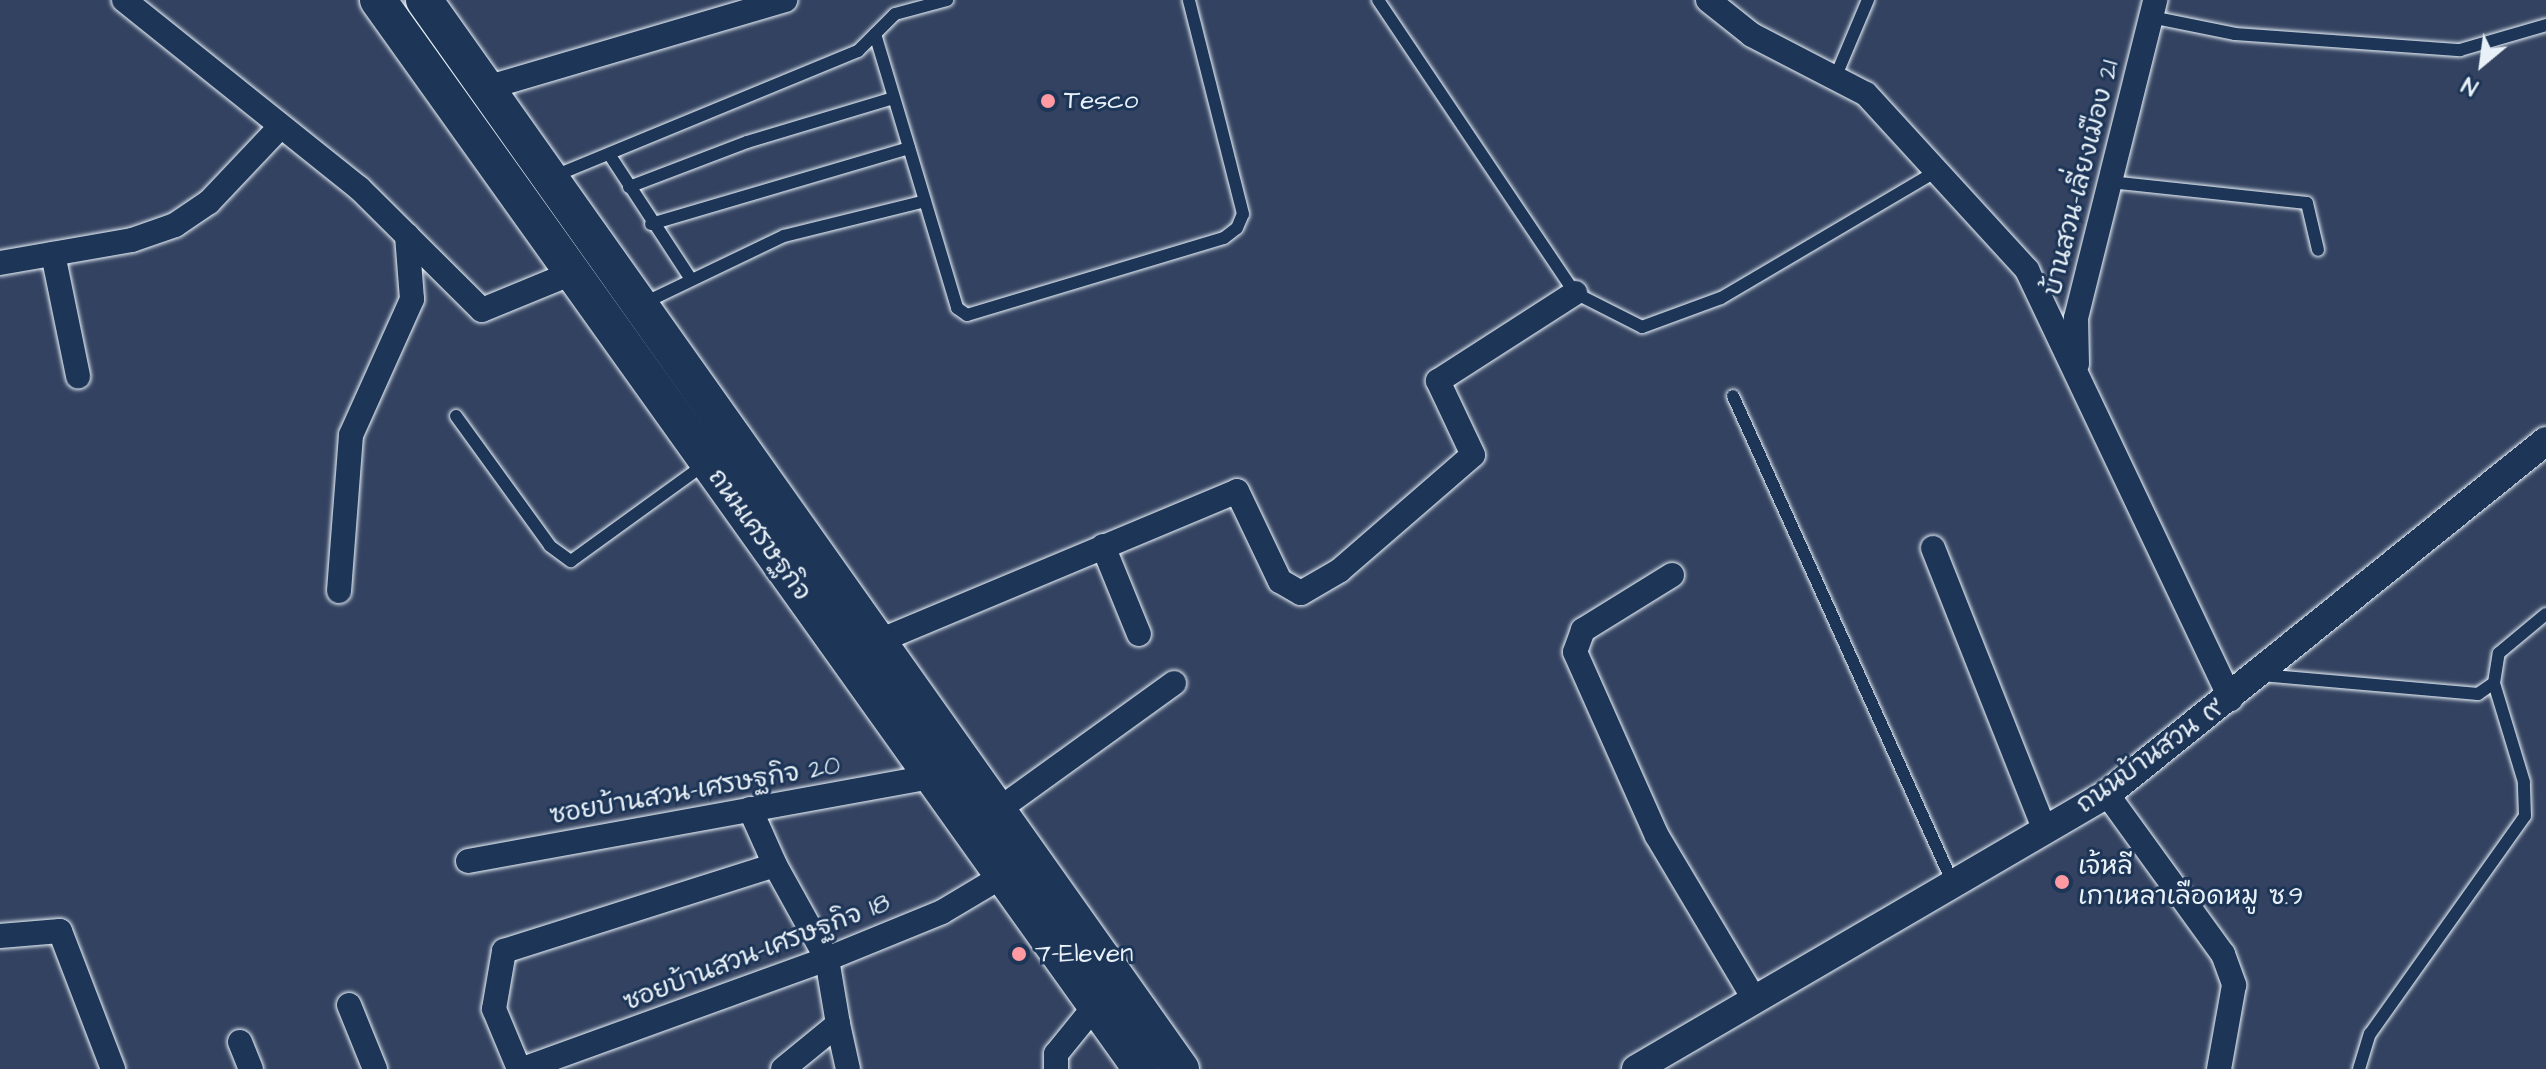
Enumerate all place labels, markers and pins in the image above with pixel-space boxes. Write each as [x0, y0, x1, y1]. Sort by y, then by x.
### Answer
place label: Tesco [1064, 85, 1138, 117]
marker: Tesco [1039, 92, 1057, 110]
place label: เจ้หลี เกาเหลาเลือดหมู ซ.9 [2078, 851, 2303, 912]
marker: เจ้หลี เกาเหลาเลือดหมู ซ.9 [2053, 873, 2071, 891]
place label: 7-Eleven [1035, 938, 1133, 970]
marker: 7-Eleven [1010, 945, 1028, 963]

